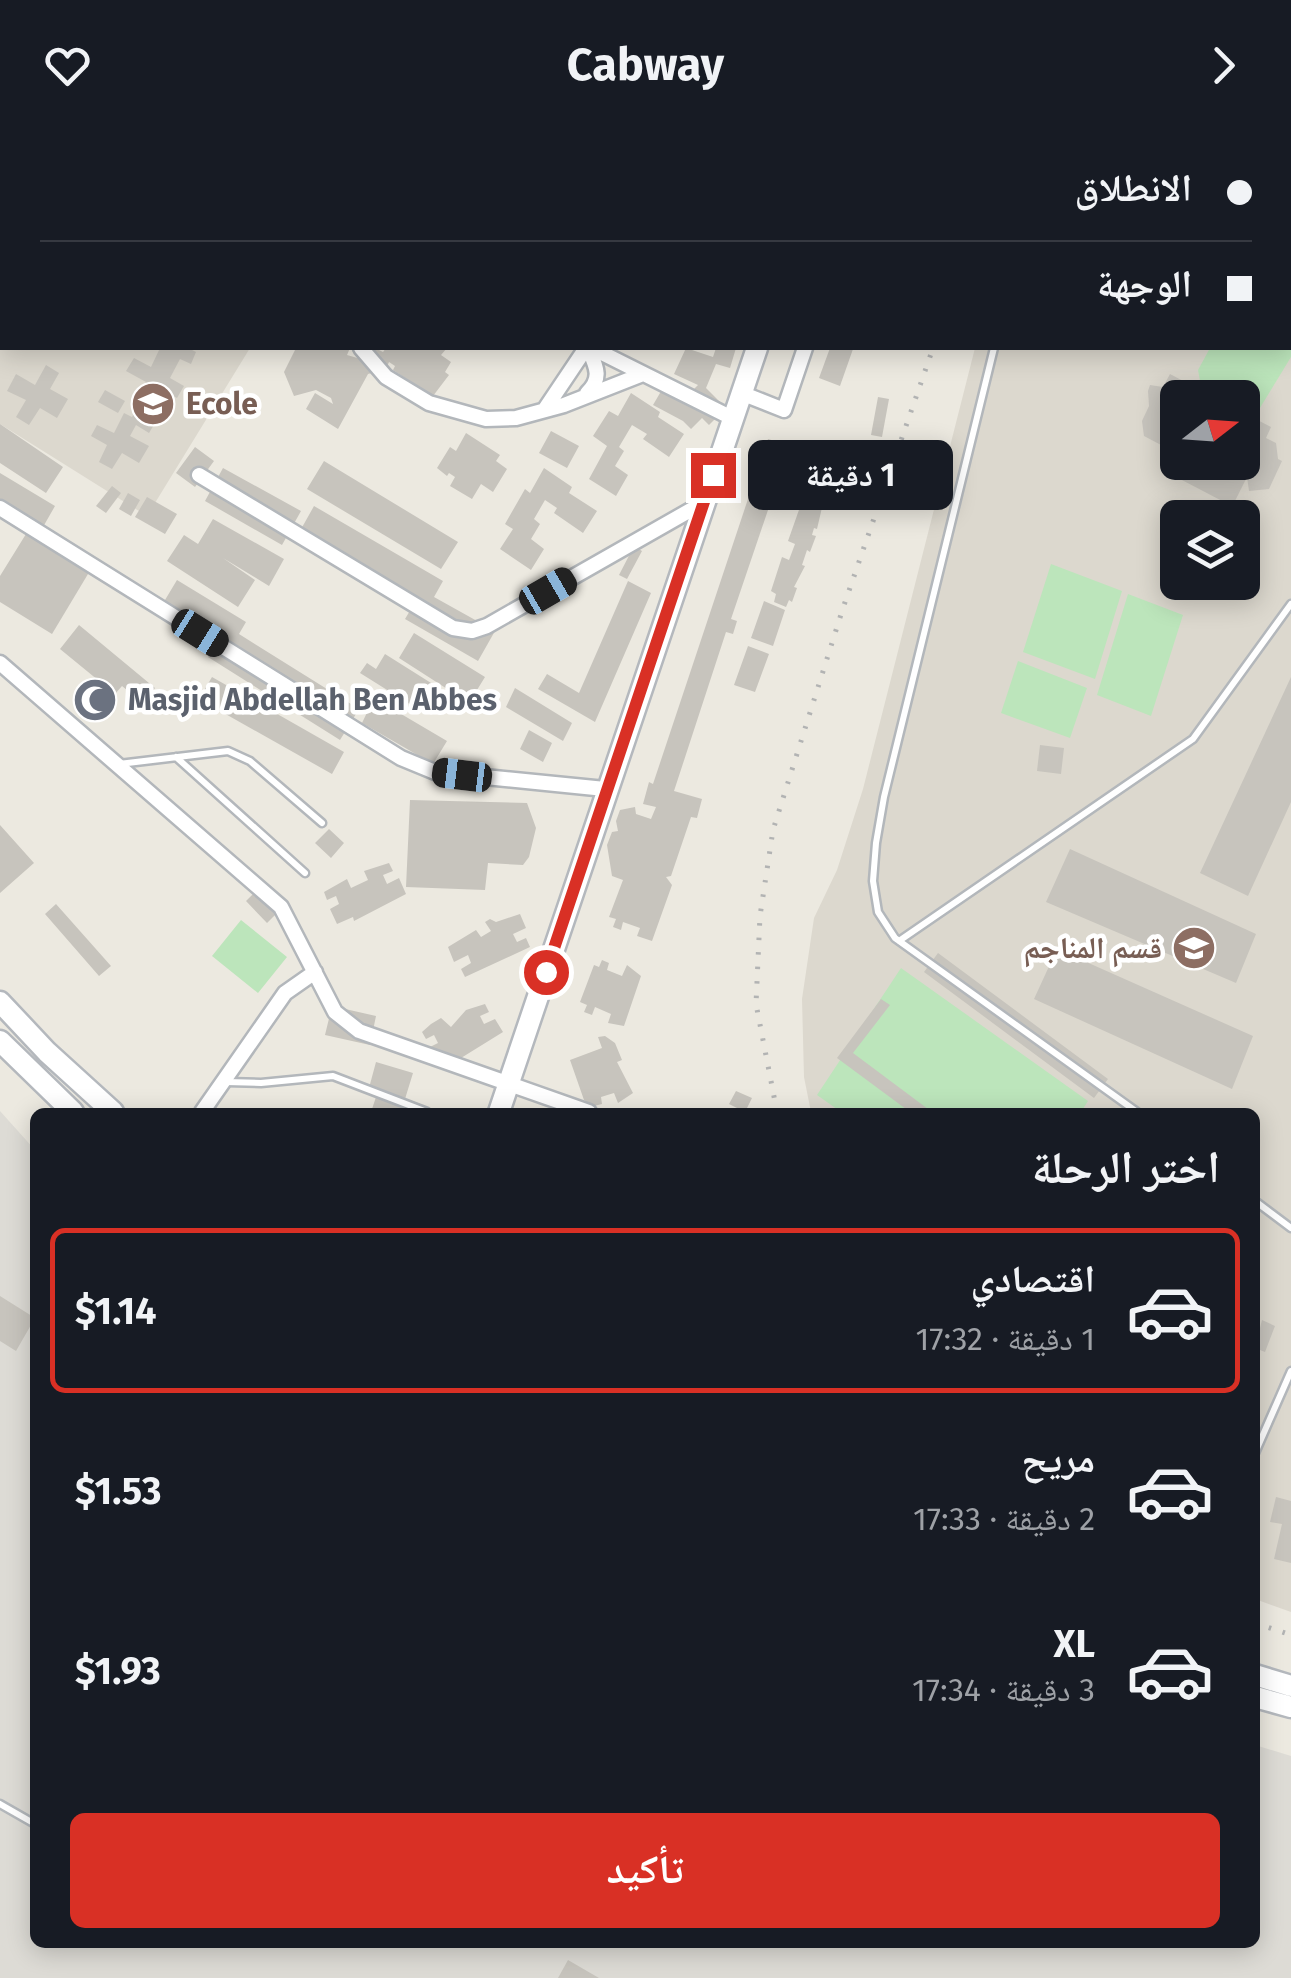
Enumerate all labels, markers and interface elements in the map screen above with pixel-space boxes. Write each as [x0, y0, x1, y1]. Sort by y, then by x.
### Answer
icon: heart [40, 38, 95, 93]
text: Cabway [567, 38, 724, 92]
icon: forward [1196, 38, 1251, 93]
text: الانطلاق [1074, 165, 1192, 211]
text: الوجهة [1097, 261, 1192, 307]
north arrow [1160, 380, 1260, 480]
map controls [1160, 380, 1260, 600]
school or university icon: Ecole [130, 381, 176, 427]
place label: Ecole [186, 386, 258, 422]
callout: 1 دقيقة [748, 440, 953, 510]
route end [691, 453, 736, 498]
text: 1 دقيقة [806, 456, 895, 494]
button: layers [1160, 500, 1260, 600]
car [515, 563, 581, 619]
car [167, 604, 233, 662]
mosque icon: Masjid Abdellah Ben Abbes [72, 677, 118, 723]
place label: Masjid Abdellah Ben Abbes [128, 682, 497, 718]
car [430, 756, 494, 794]
school or university icon: قسم المناجم [1171, 925, 1217, 971]
place label: قسم المناجم [1024, 930, 1162, 968]
route start [524, 950, 569, 995]
text: اختر الرحلة [1032, 1141, 1220, 1195]
text: اقتصادي [971, 1256, 1095, 1302]
icon: car [1125, 1266, 1215, 1356]
text: $1.14 [75, 1288, 157, 1334]
text: 1 دقيقة · 17:32 [915, 1320, 1095, 1358]
text: مريح [1021, 1436, 1095, 1482]
icon: car [1125, 1446, 1215, 1536]
text: $1.53 [75, 1468, 161, 1514]
text: 2 دقيقة · 17:33 [913, 1500, 1095, 1538]
text: XL [1053, 1621, 1095, 1667]
icon: car [1125, 1626, 1215, 1716]
text: $1.93 [75, 1648, 161, 1694]
text: 3 دقيقة · 17:34 [912, 1671, 1095, 1709]
button: تأكيد [70, 1813, 1220, 1928]

